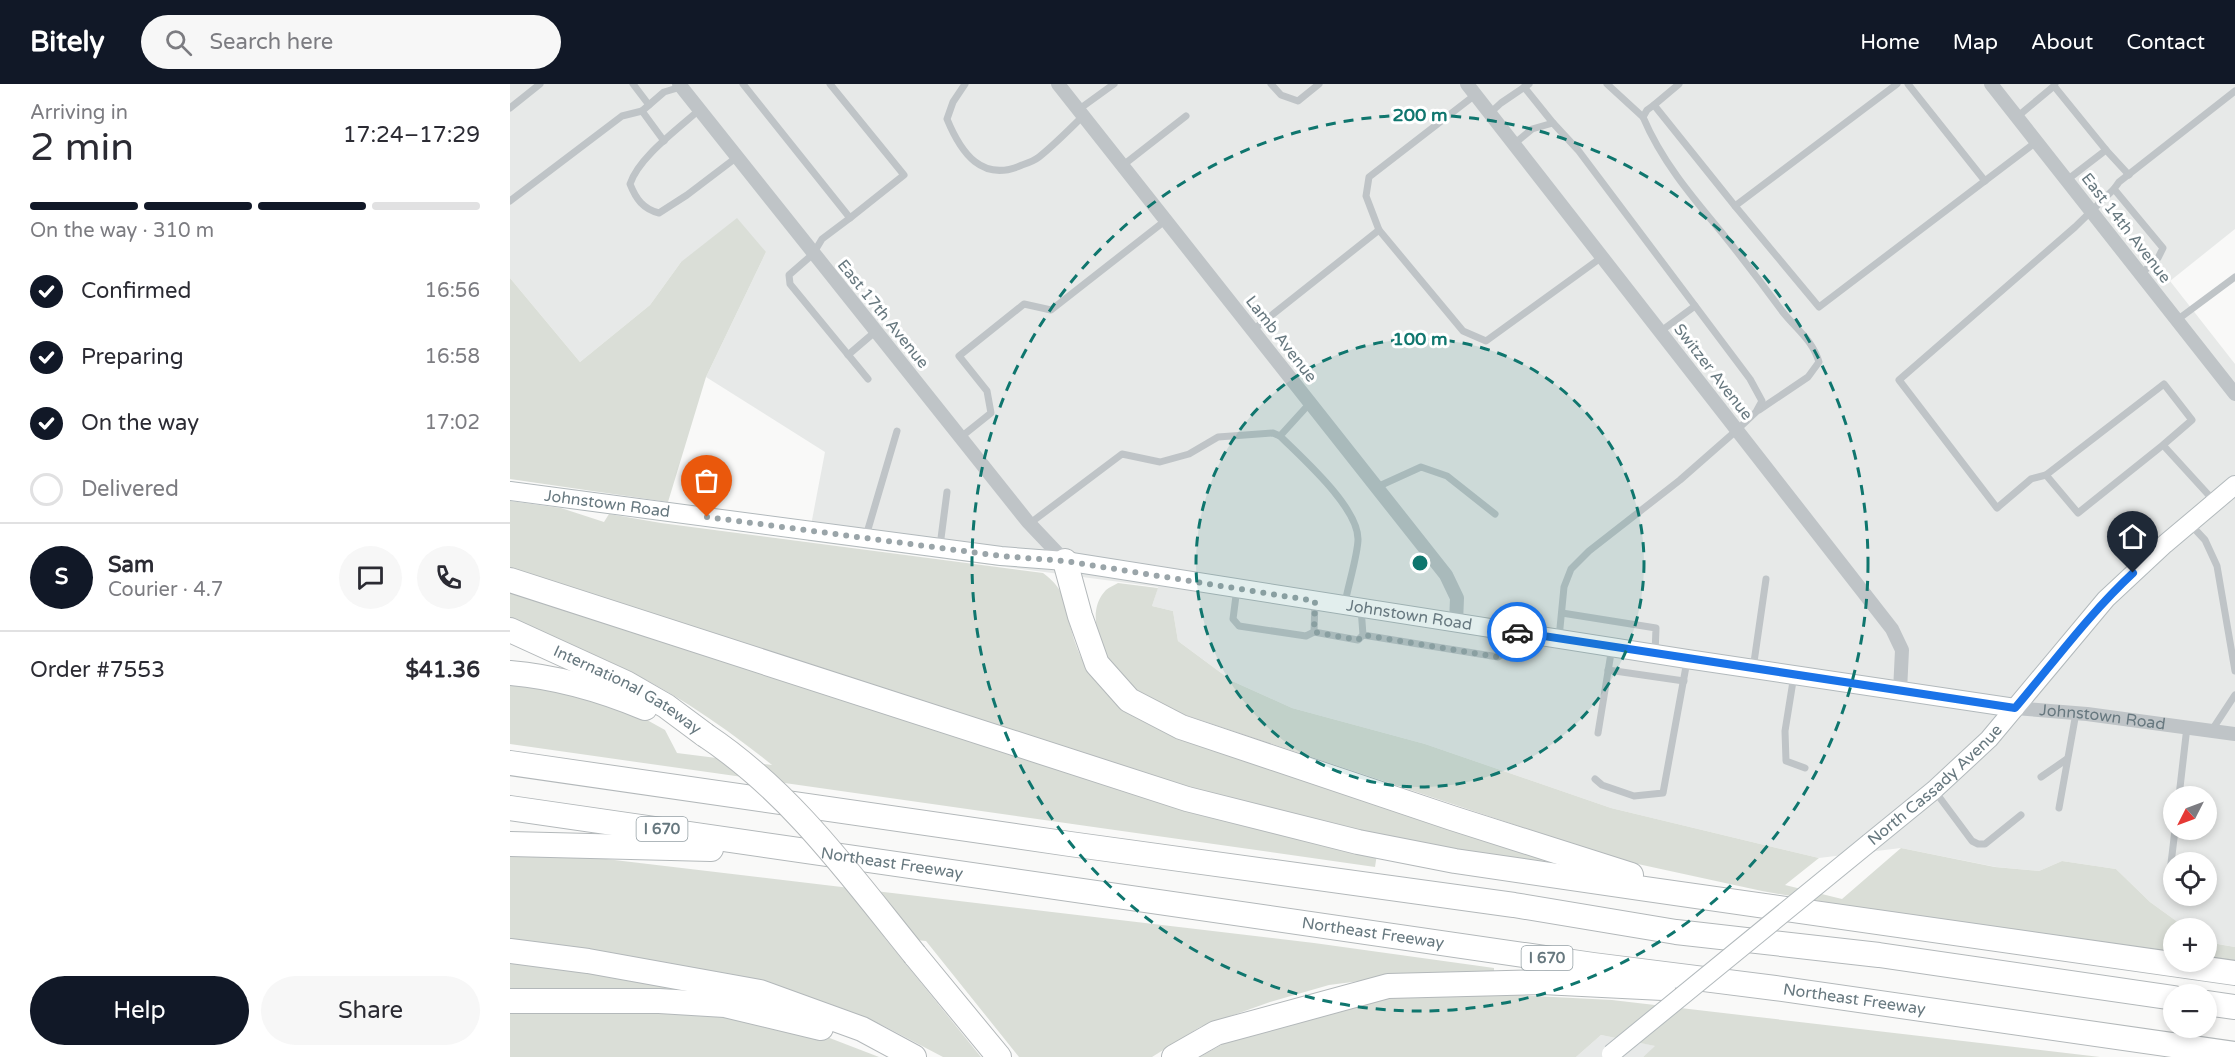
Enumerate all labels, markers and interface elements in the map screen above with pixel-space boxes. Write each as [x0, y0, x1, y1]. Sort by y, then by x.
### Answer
search box [141, 15, 561, 69]
text: Bitely [30, 25, 105, 59]
icon: search [162, 26, 195, 59]
text: Search here [210, 29, 333, 55]
text: Home [1860, 30, 1920, 55]
text: Map [1953, 30, 1998, 55]
text: About [2031, 30, 2093, 55]
text: Contact [2126, 30, 2205, 55]
text: Arriving in [30, 101, 128, 125]
text: 200 m [1392, 104, 1448, 126]
text: 17:24–17:29 [343, 122, 480, 148]
text: 2 min [30, 124, 134, 171]
street label: East 14th Avenue [2077, 169, 2175, 287]
text: On the way · 310 m [30, 219, 214, 243]
street label: East 17th Avenue [833, 255, 933, 373]
icon: check [30, 275, 63, 308]
text: Confirmed [81, 278, 191, 304]
text: 16:56 [425, 279, 480, 303]
street label: Lamb Avenue [1241, 292, 1321, 386]
street label: Switzer Avenue [1669, 320, 1757, 424]
text: 100 m [1392, 328, 1448, 350]
icon: check [30, 341, 63, 374]
text: Preparing [81, 344, 184, 370]
text: 16:58 [425, 345, 480, 369]
icon: check [30, 407, 63, 440]
text: On the way [81, 410, 199, 436]
text: 17:02 [425, 411, 480, 435]
pin [681, 455, 732, 517]
icon: bag [690, 464, 723, 497]
text: Delivered [81, 476, 179, 502]
street label: Johnstown Road [543, 486, 671, 522]
pin [2107, 511, 2158, 573]
icon: home [2116, 520, 2149, 553]
button: chat [339, 546, 402, 609]
button: phone [417, 546, 480, 609]
text: Sam [108, 552, 154, 578]
centre of rings [1410, 553, 1430, 573]
text: S [55, 564, 68, 590]
text: Courier · 4.7 [108, 578, 223, 602]
street label: Johnstown Road [1345, 595, 1473, 635]
courier [1487, 602, 1547, 662]
icon: car [1501, 616, 1534, 649]
street label: International Gateway [550, 641, 706, 739]
text: Order #7553 [30, 657, 165, 683]
text: $41.36 [405, 657, 480, 683]
street label: Johnstown Road [2039, 700, 2167, 735]
street label: North Cassady Avenue [1864, 721, 2007, 850]
north arrow [2163, 786, 2217, 840]
map controls [2163, 786, 2217, 1038]
road number: I 670 [636, 817, 688, 841]
street label: Northeast Freeway [820, 843, 965, 884]
button: locate [2163, 852, 2217, 906]
street label: Northeast Freeway [1300, 913, 1446, 953]
button: + [2163, 918, 2217, 972]
road number: I 670 [1522, 946, 1572, 970]
button: Help [30, 976, 249, 1045]
button: Share [261, 976, 480, 1045]
street label: Northeast Freeway [1782, 979, 1927, 1020]
button: − [2163, 984, 2217, 1038]

